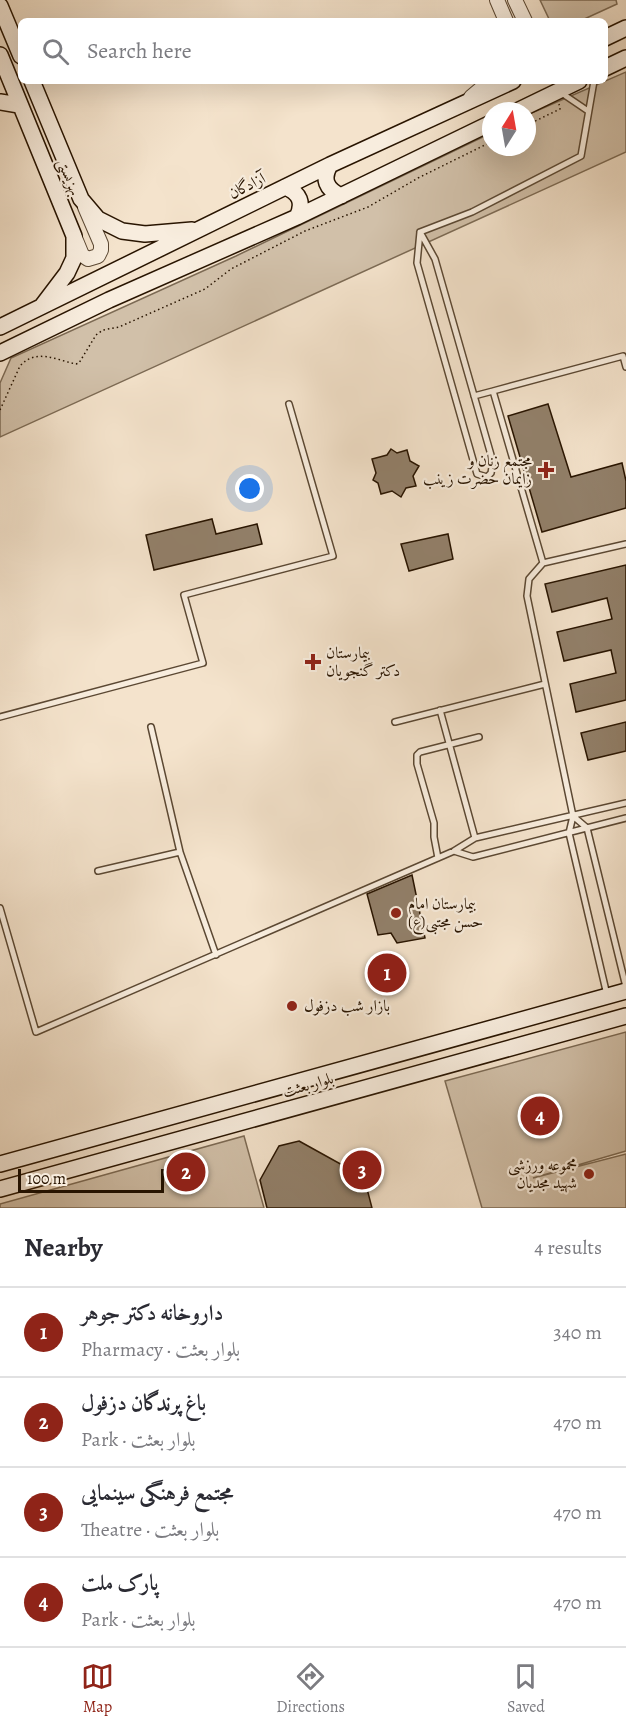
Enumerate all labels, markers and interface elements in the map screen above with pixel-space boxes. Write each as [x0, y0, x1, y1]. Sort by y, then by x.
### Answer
search box [18, 18, 608, 84]
icon: search [39, 35, 72, 68]
text: Search here [87, 36, 192, 66]
north arrow [482, 102, 536, 156]
street label: بهزیستی [51, 155, 87, 199]
street label: آزادگان [225, 167, 271, 205]
place label: مجتمع زنان و زایمان حضرت زینب [423, 450, 532, 490]
marker: مجتمع زنان و زایمان حضرت زینب [537, 461, 555, 479]
your location [235, 474, 264, 503]
place label: بیمارستان دکتر گنجویان [326, 642, 400, 682]
marker: بیمارستان دکتر گنجویان [304, 653, 322, 671]
place label: بیمارستان امام حسن مجتبی(ع) [408, 893, 483, 935]
marker: بیمارستان امام حسن مجتبی(ع) [389, 906, 403, 920]
pin: 1 [368, 950, 406, 996]
place label: بازار شب دزفول [304, 995, 390, 1017]
marker: بازار شب دزفول [285, 999, 299, 1013]
street label: بلوار بعثت [280, 1067, 336, 1103]
pin: 4 [520, 1094, 560, 1138]
pin: 3 [342, 1148, 382, 1192]
pin: 2 [166, 1150, 206, 1194]
place label: مجموعه ورزشی شهید مجدیان [508, 1154, 577, 1194]
scale bar [18, 1166, 164, 1194]
marker: مجموعه ورزشی شهید مجدیان [582, 1167, 596, 1181]
text: 100 m [27, 1168, 66, 1190]
text: Nearby [24, 1230, 103, 1265]
text: 4 results [534, 1234, 602, 1261]
text: داروخانه دکتر جوهر [81, 1298, 223, 1328]
text: 1 [40, 1319, 47, 1346]
text: 340 m [553, 1319, 602, 1346]
text: Pharmacy · بلوار بعثت [81, 1336, 240, 1363]
text: باغ پرندگان دزفول [81, 1388, 206, 1418]
text: 2 [39, 1409, 48, 1436]
text: 470 m [553, 1409, 602, 1436]
text: Park · بلوار بعثت [81, 1426, 196, 1453]
text: مجتمع فرهنگی سینمایی [81, 1478, 233, 1508]
text: 3 [39, 1499, 48, 1526]
text: 470 m [553, 1499, 602, 1526]
text: Theatre · بلوار بعثت [81, 1516, 219, 1543]
text: پارک ملت [81, 1568, 158, 1598]
text: 4 [39, 1589, 48, 1616]
text: 470 m [553, 1589, 602, 1616]
text: Park · بلوار بعثت [81, 1606, 196, 1633]
tab: Map [81, 1660, 114, 1718]
tab: Directions [276, 1660, 345, 1718]
tab: Saved [507, 1660, 545, 1718]

